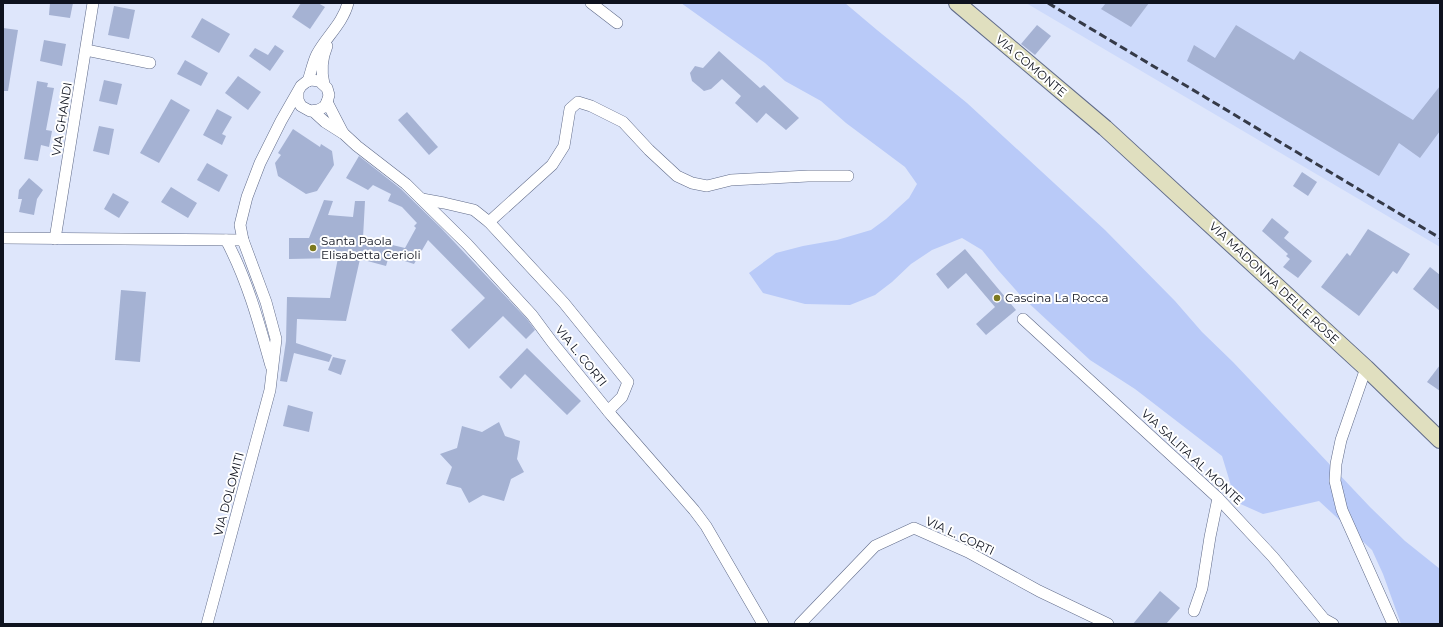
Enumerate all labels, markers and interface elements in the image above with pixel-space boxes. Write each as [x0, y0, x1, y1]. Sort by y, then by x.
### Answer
street label: VIA COMONTE [993, 32, 1070, 100]
street label: VIA GHANDI [48, 81, 75, 157]
street label: VIA MADONNA DELLE ROSE [1206, 218, 1342, 347]
place label: Santa Paola Elisabetta Cerioli [321, 233, 421, 262]
marker: Santa Paola Elisabetta Cerioli [308, 243, 318, 253]
place label: Cascina La Rocca [1005, 290, 1109, 305]
marker: Cascina La Rocca [992, 293, 1002, 303]
street label: VIA L. CORTI [552, 322, 610, 389]
street label: VIA SALITA AL MONTE [1138, 406, 1246, 508]
street label: VIA DOLOMITI [210, 450, 247, 537]
street label: VIA L. CORTI [924, 513, 997, 558]

